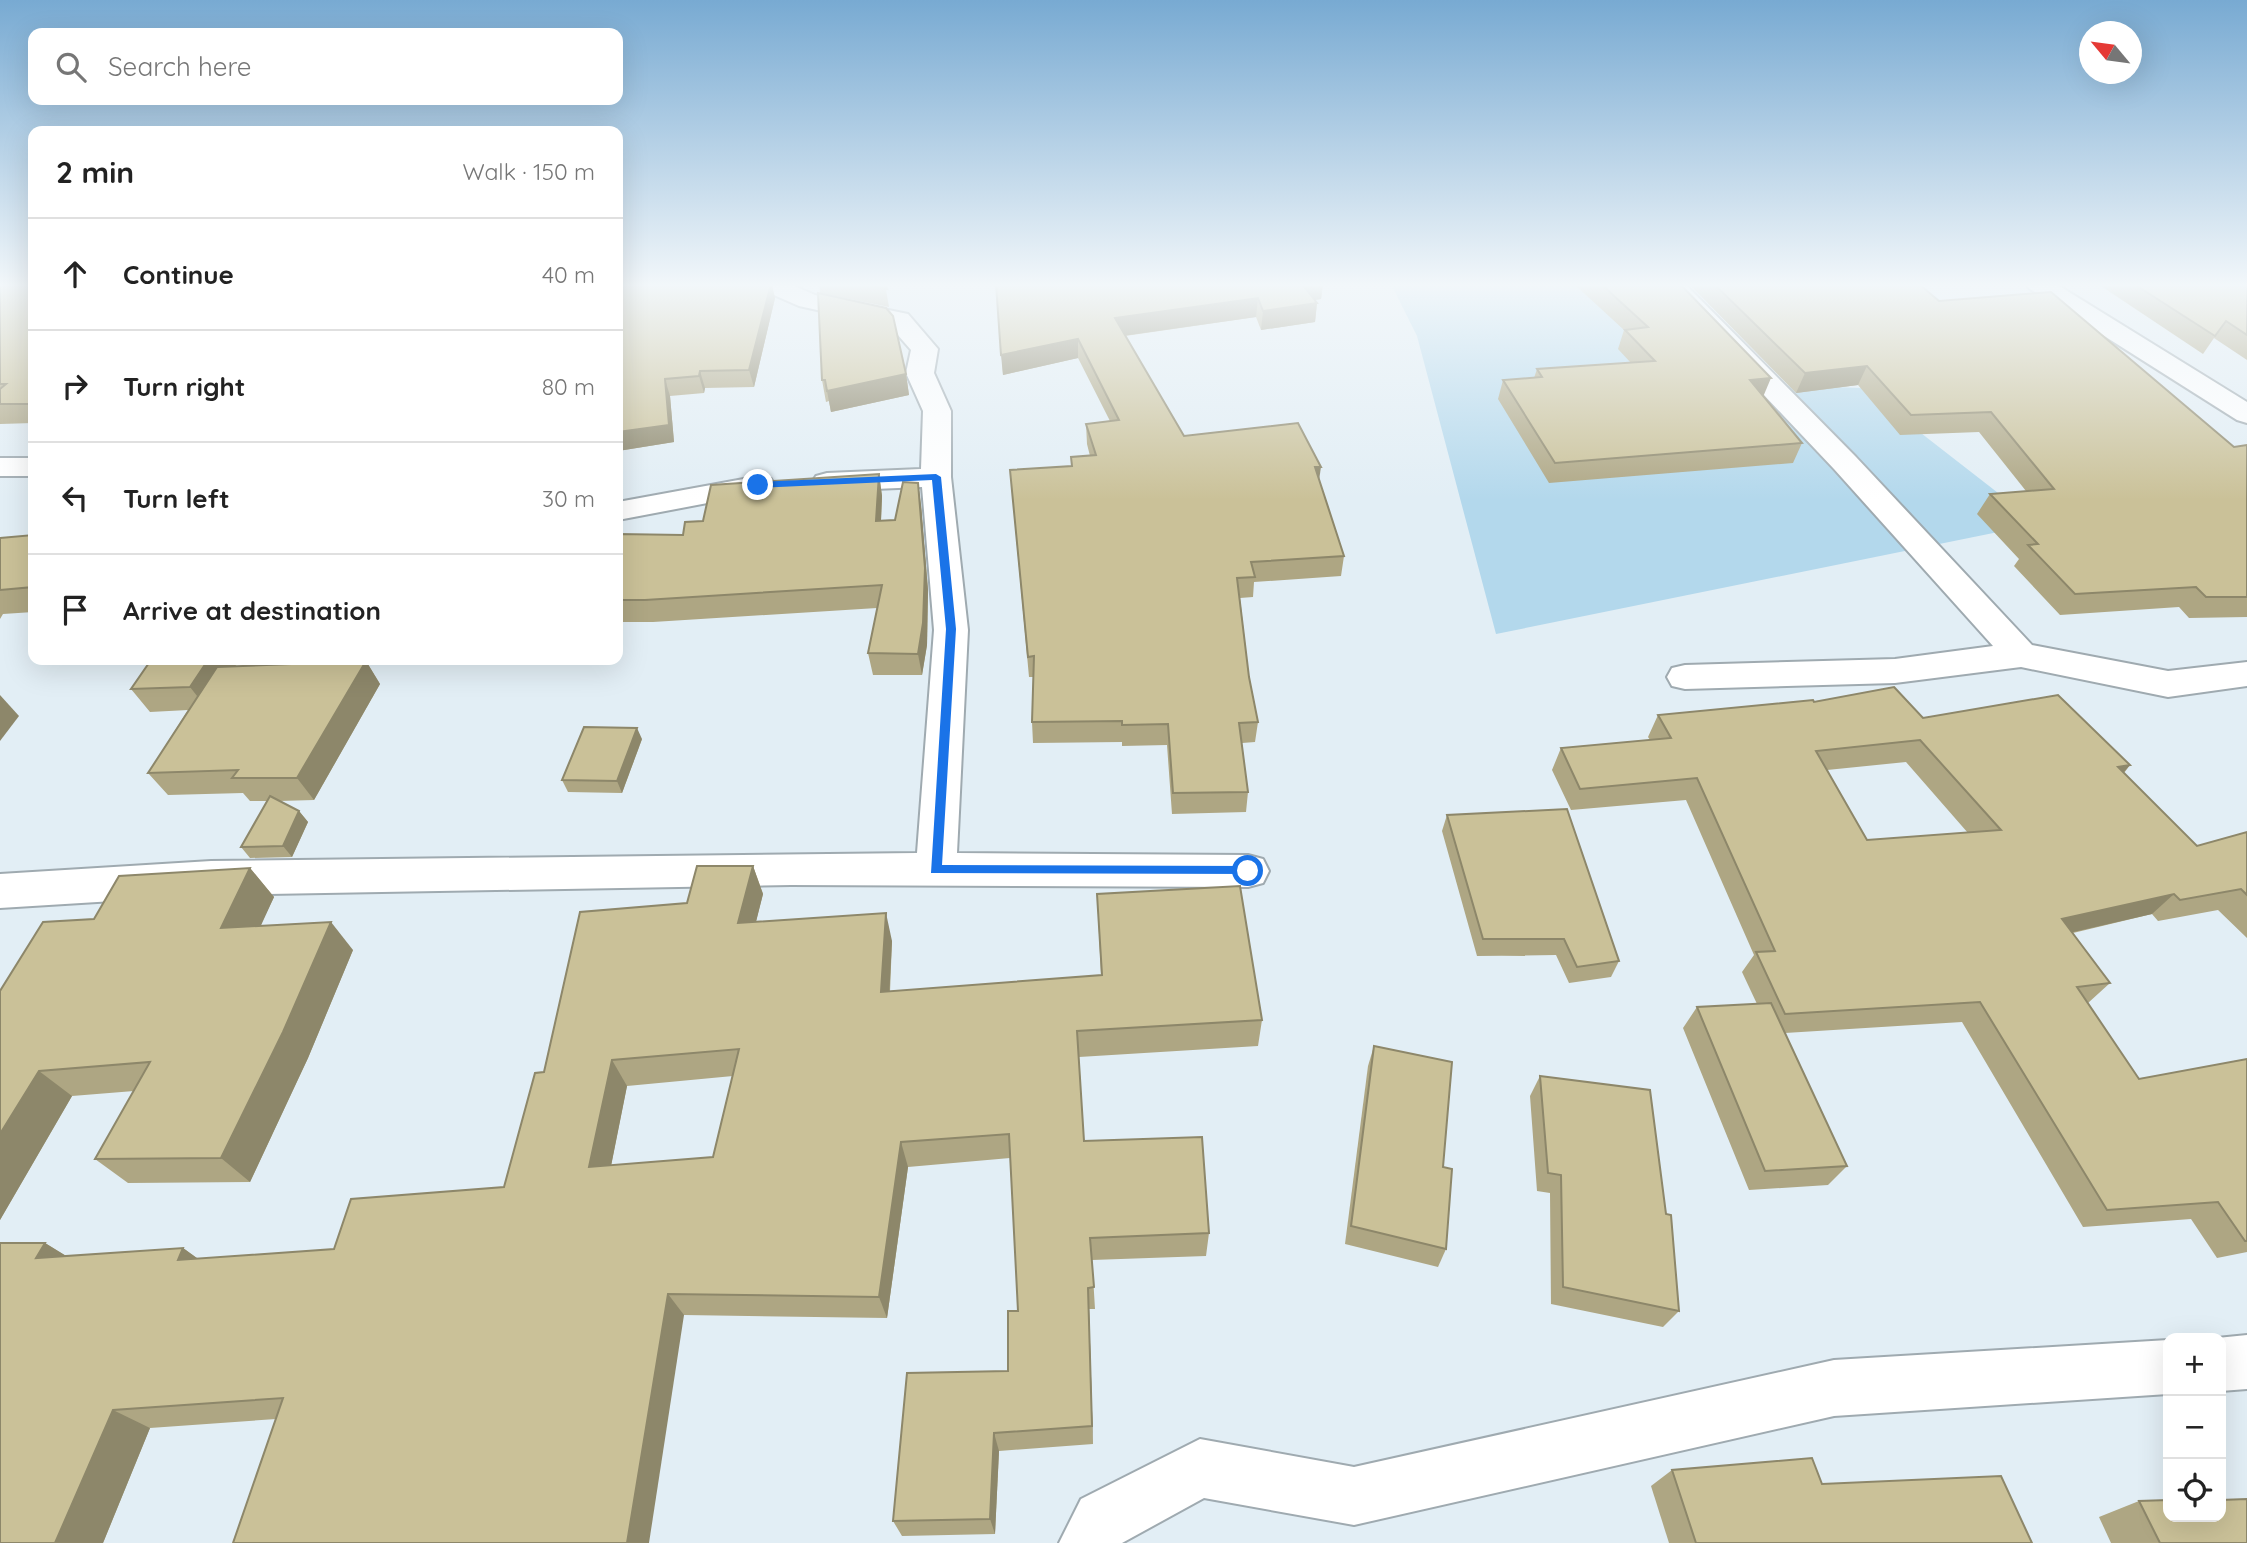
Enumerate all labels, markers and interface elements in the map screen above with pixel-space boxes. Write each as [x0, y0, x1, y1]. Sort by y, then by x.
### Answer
north arrow [2079, 21, 2142, 84]
search box [28, 28, 623, 105]
icon: search [52, 48, 90, 86]
text: Search here [108, 50, 252, 83]
text: 2 min [56, 153, 134, 191]
text: Walk · 150 m [462, 157, 595, 186]
icon: ahead [56, 255, 94, 293]
text: Continue [123, 258, 234, 291]
text: 40 m [542, 260, 595, 289]
icon: right [56, 367, 94, 405]
text: Turn right [123, 370, 245, 403]
text: 80 m [542, 372, 595, 401]
route end [742, 469, 773, 500]
icon: left [56, 479, 94, 517]
text: Turn left [123, 482, 230, 515]
text: 30 m [542, 484, 595, 513]
icon: arrive [56, 591, 94, 629]
text: Arrive at destination [123, 594, 381, 627]
route start [1232, 855, 1263, 886]
map controls [2163, 1333, 2226, 1522]
button: + [2163, 1333, 2226, 1396]
button: − [2163, 1396, 2226, 1459]
button: locate [2163, 1459, 2226, 1522]

